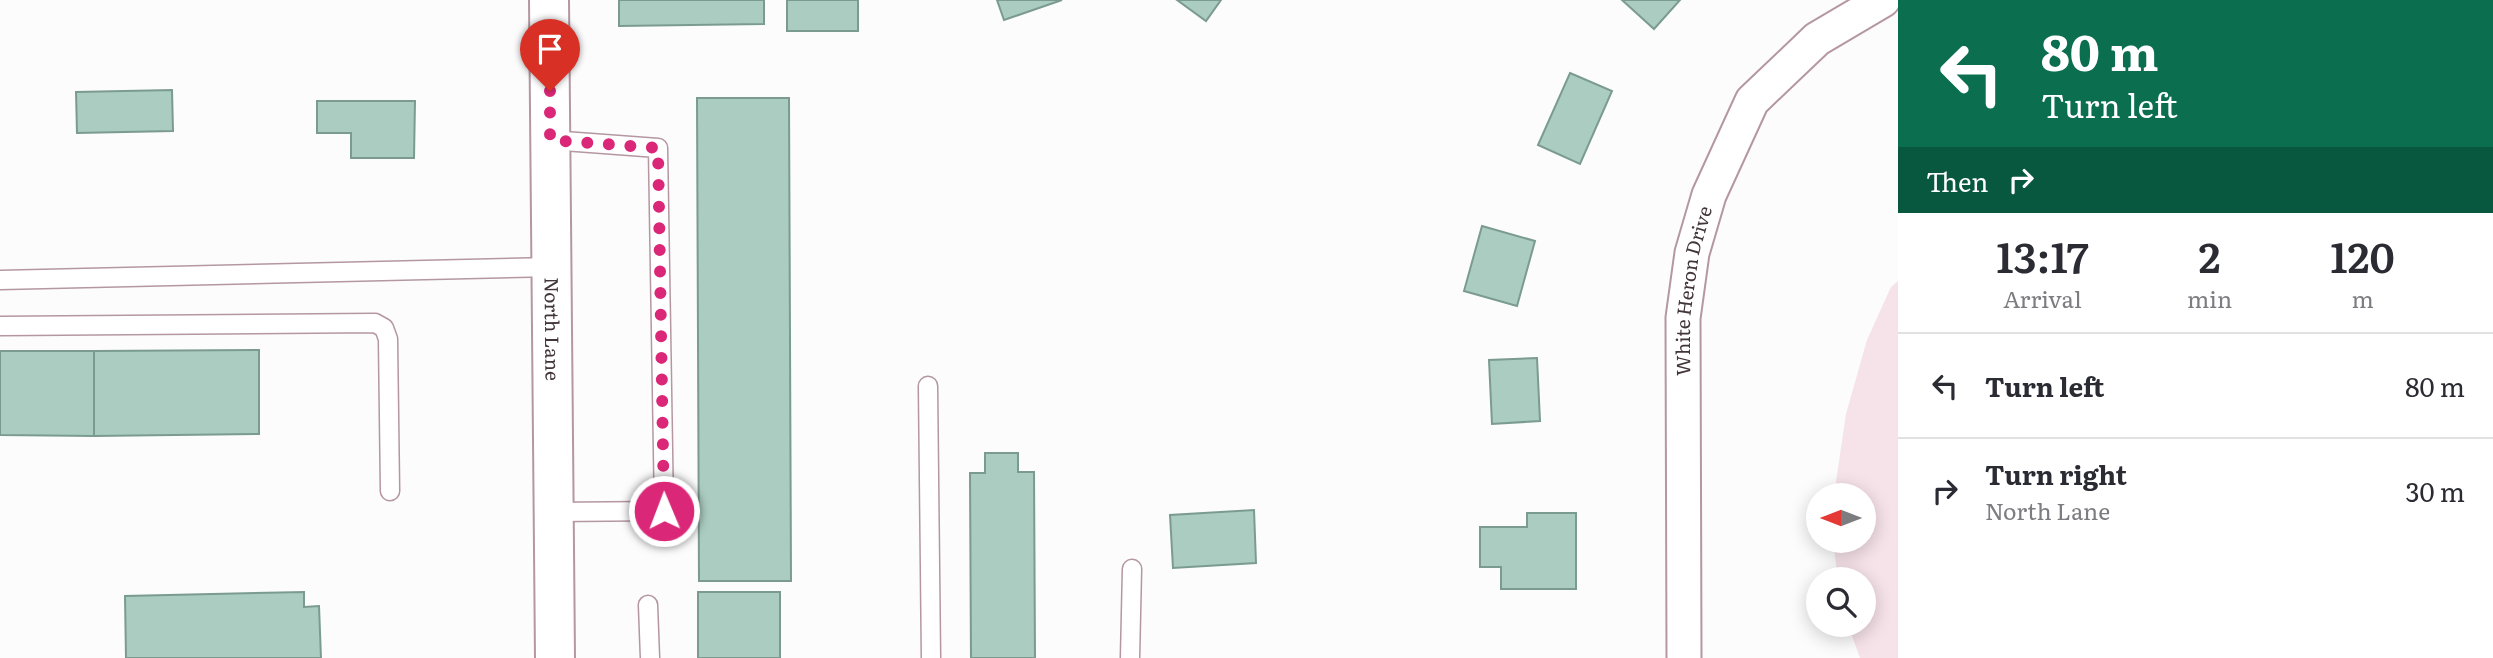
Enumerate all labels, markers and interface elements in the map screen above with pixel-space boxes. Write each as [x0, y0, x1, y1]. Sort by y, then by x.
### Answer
text: 80 m [2041, 13, 2159, 86]
pin [520, 19, 580, 91]
icon: left [1926, 28, 2017, 119]
icon: arrive [531, 30, 569, 68]
text: Turn left [2041, 80, 2178, 128]
text: Then [1926, 161, 1988, 200]
icon: right [2002, 161, 2040, 199]
street label: White Heron Drive [1668, 202, 1718, 376]
text: 13:17 [1996, 224, 2089, 286]
text: 2 [2198, 224, 2221, 286]
text: 120 [2330, 224, 2395, 286]
street label: North Lane [539, 277, 567, 381]
text: Arrival [2003, 281, 2082, 315]
text: min [2187, 281, 2232, 315]
text: m [2351, 281, 2374, 315]
text: Turn left [1985, 366, 2104, 405]
text: 80 m [2405, 366, 2465, 405]
icon: left [1926, 367, 1964, 405]
text: Turn right [1985, 454, 2127, 493]
text: 30 m [2405, 471, 2465, 510]
icon: right [1926, 472, 1964, 510]
position arrow [627, 474, 701, 548]
north arrow [1806, 483, 1876, 553]
map controls [1806, 483, 1876, 637]
text: North Lane [1985, 493, 2110, 527]
button: search [1806, 567, 1876, 637]

